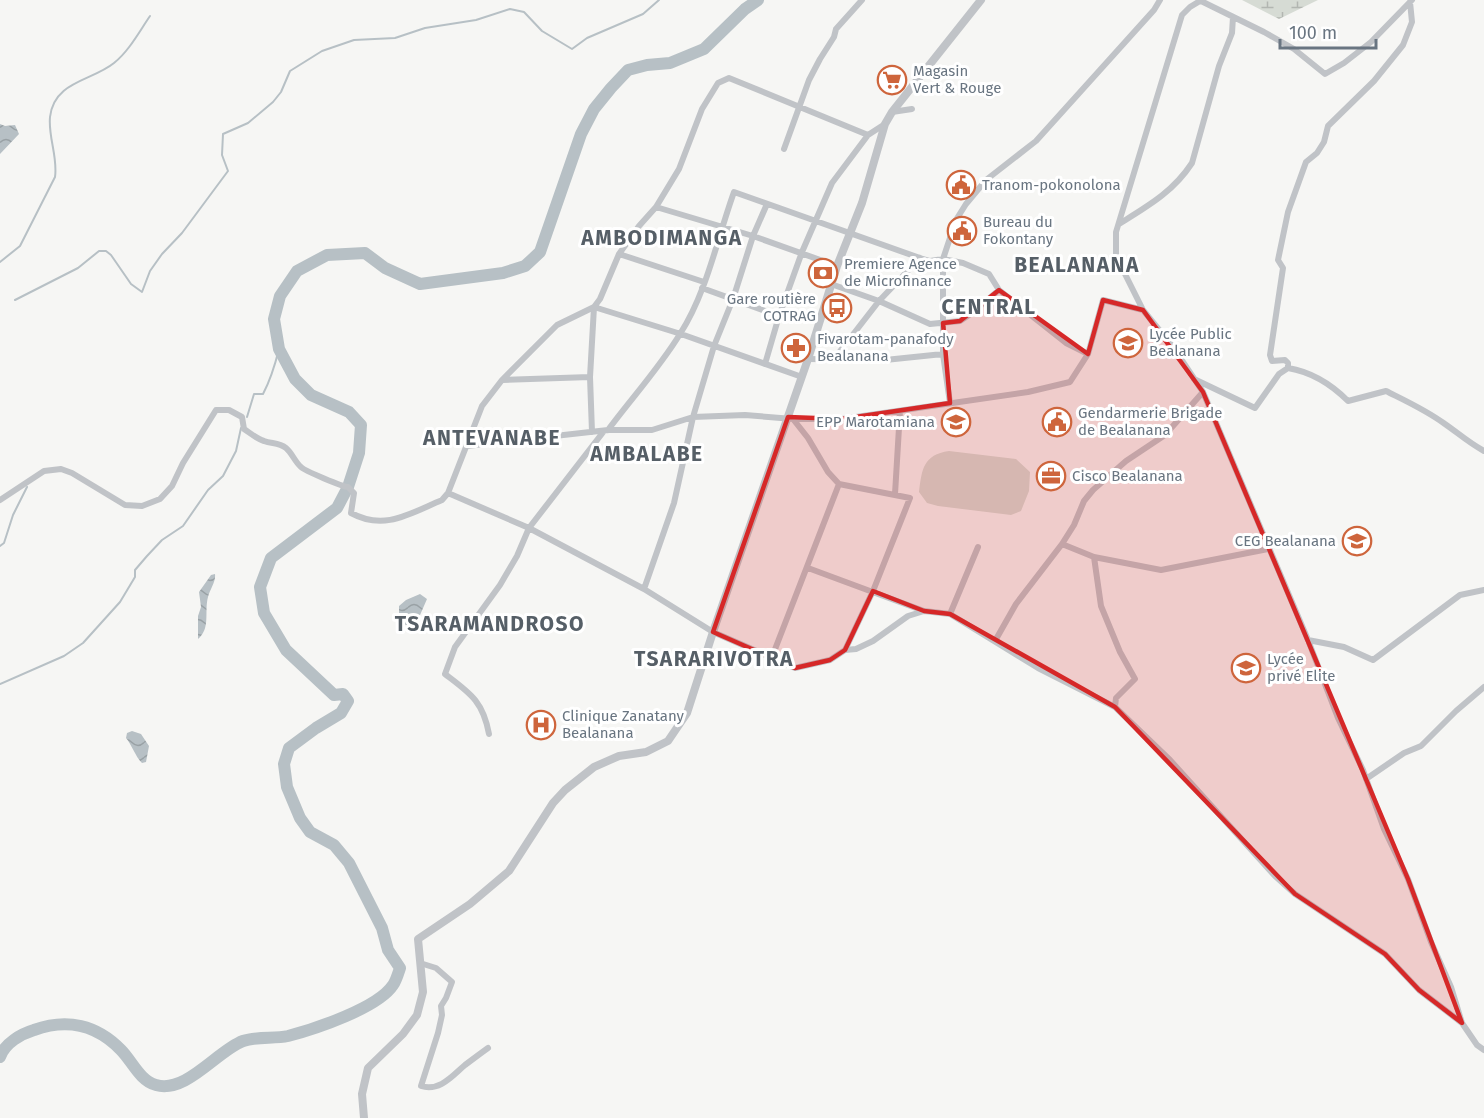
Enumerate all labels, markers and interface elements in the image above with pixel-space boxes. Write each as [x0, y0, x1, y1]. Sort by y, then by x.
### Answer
scale bar [1280, 12, 1376, 50]
text: 100 m [1289, 22, 1337, 44]
place label: Magasin Vert & Rouge [913, 62, 1001, 97]
supermarket icon: Magasin Vert & Rouge [876, 64, 908, 96]
public building icon: Tranom-pokonolona [945, 169, 977, 201]
place label: Tranom-pokonolona [982, 176, 1121, 194]
place label: Bureau du Fokontany [983, 213, 1054, 248]
public building icon: Bureau du Fokontany [946, 215, 978, 247]
district label: AMBODIMANGA [580, 225, 743, 251]
district label: BEALANANA [1014, 252, 1140, 278]
place label: Premiere Agence de Microfinance [844, 255, 957, 290]
bank icon: Premiere Agence de Microfinance [807, 257, 839, 289]
place label: Gare routière COTRAG [727, 290, 816, 325]
bus stop icon: Gare routière COTRAG [821, 292, 853, 324]
district label: CENTRAL [941, 294, 1037, 320]
place label: Lycée Public Bealanana [1149, 325, 1232, 360]
school or university icon: Lycée Public Bealanana [1112, 327, 1144, 359]
place label: Fivarotam-panafody Bealanana [817, 330, 954, 365]
pharmacy icon: Fivarotam-panafody Bealanana [780, 332, 812, 364]
place label: Gendarmerie Brigade de Bealanana [1078, 404, 1223, 439]
school or university icon: EPP Marotamiana [940, 406, 972, 438]
public building icon: Gendarmerie Brigade de Bealanana [1041, 406, 1073, 438]
place label: EPP Marotamiana [816, 413, 935, 431]
district label: ANTEVANABE [422, 425, 561, 451]
district label: AMBALABE [589, 441, 704, 467]
office icon: Cisco Bealanana [1035, 460, 1067, 492]
place label: Cisco Bealanana [1072, 467, 1183, 485]
school or university icon: CEG Bealanana [1341, 525, 1373, 557]
place label: CEG Bealanana [1235, 532, 1336, 550]
district label: TSARAMANDROSO [395, 611, 585, 637]
district label: TSARARIVOTRA [634, 646, 794, 672]
place label: Lycée privé Elite [1267, 650, 1335, 685]
school or university icon: Lycée privé Elite [1230, 652, 1262, 684]
place label: Clinique Zanatany Bealanana [562, 707, 685, 742]
hospital icon: Clinique Zanatany Bealanana [525, 709, 557, 741]

